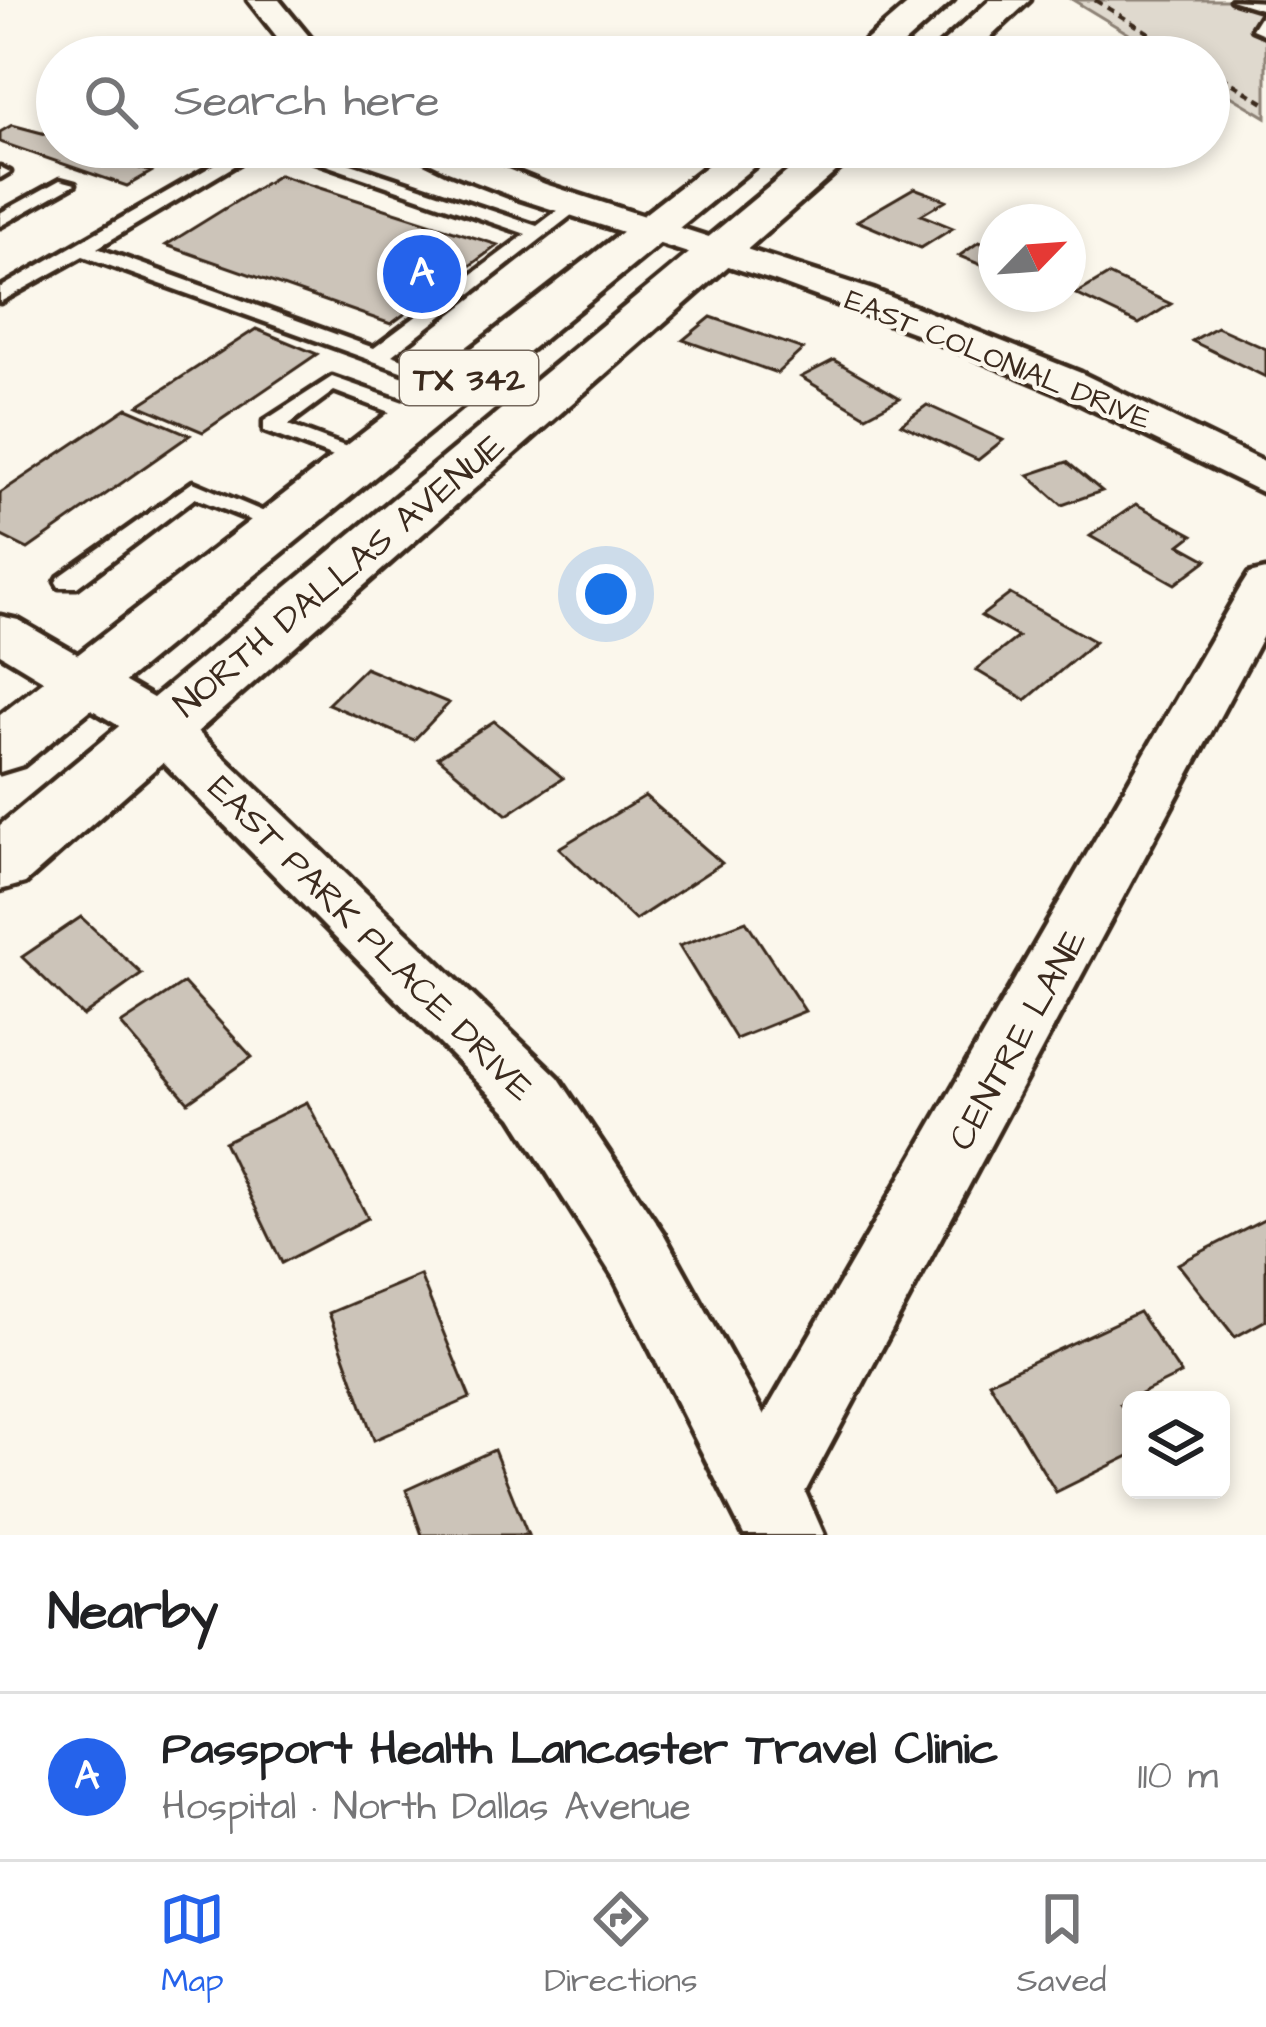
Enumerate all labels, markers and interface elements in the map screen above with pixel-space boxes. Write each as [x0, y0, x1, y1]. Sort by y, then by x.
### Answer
search box [36, 36, 1230, 168]
icon: search [78, 69, 144, 135]
text: Search here [174, 71, 440, 133]
north arrow [978, 204, 1086, 312]
pin: A [383, 229, 461, 319]
street label: EAST COLONIAL DRIVE [838, 279, 1157, 441]
road number: TX 342 [400, 351, 538, 405]
street label: NORTH DALLAS AVENUE [163, 422, 516, 730]
your location [576, 564, 636, 624]
street label: EAST PARK PLACE DRIVE [196, 764, 545, 1113]
street label: CENTRE LANE [936, 921, 1100, 1160]
map controls [1122, 1391, 1230, 1499]
button: layers [1122, 1391, 1230, 1499]
text: Nearby [48, 1578, 218, 1649]
text: Passport Health Lancaster Travel Clinic [162, 1719, 998, 1781]
text: A [75, 1750, 99, 1804]
text: 110 m [1137, 1750, 1218, 1804]
text: Hospital · North Dallas Avenue [162, 1781, 691, 1835]
tab: Map [159, 1886, 225, 2004]
tab: Directions [544, 1886, 698, 2004]
tab: Saved [1017, 1886, 1107, 2004]

